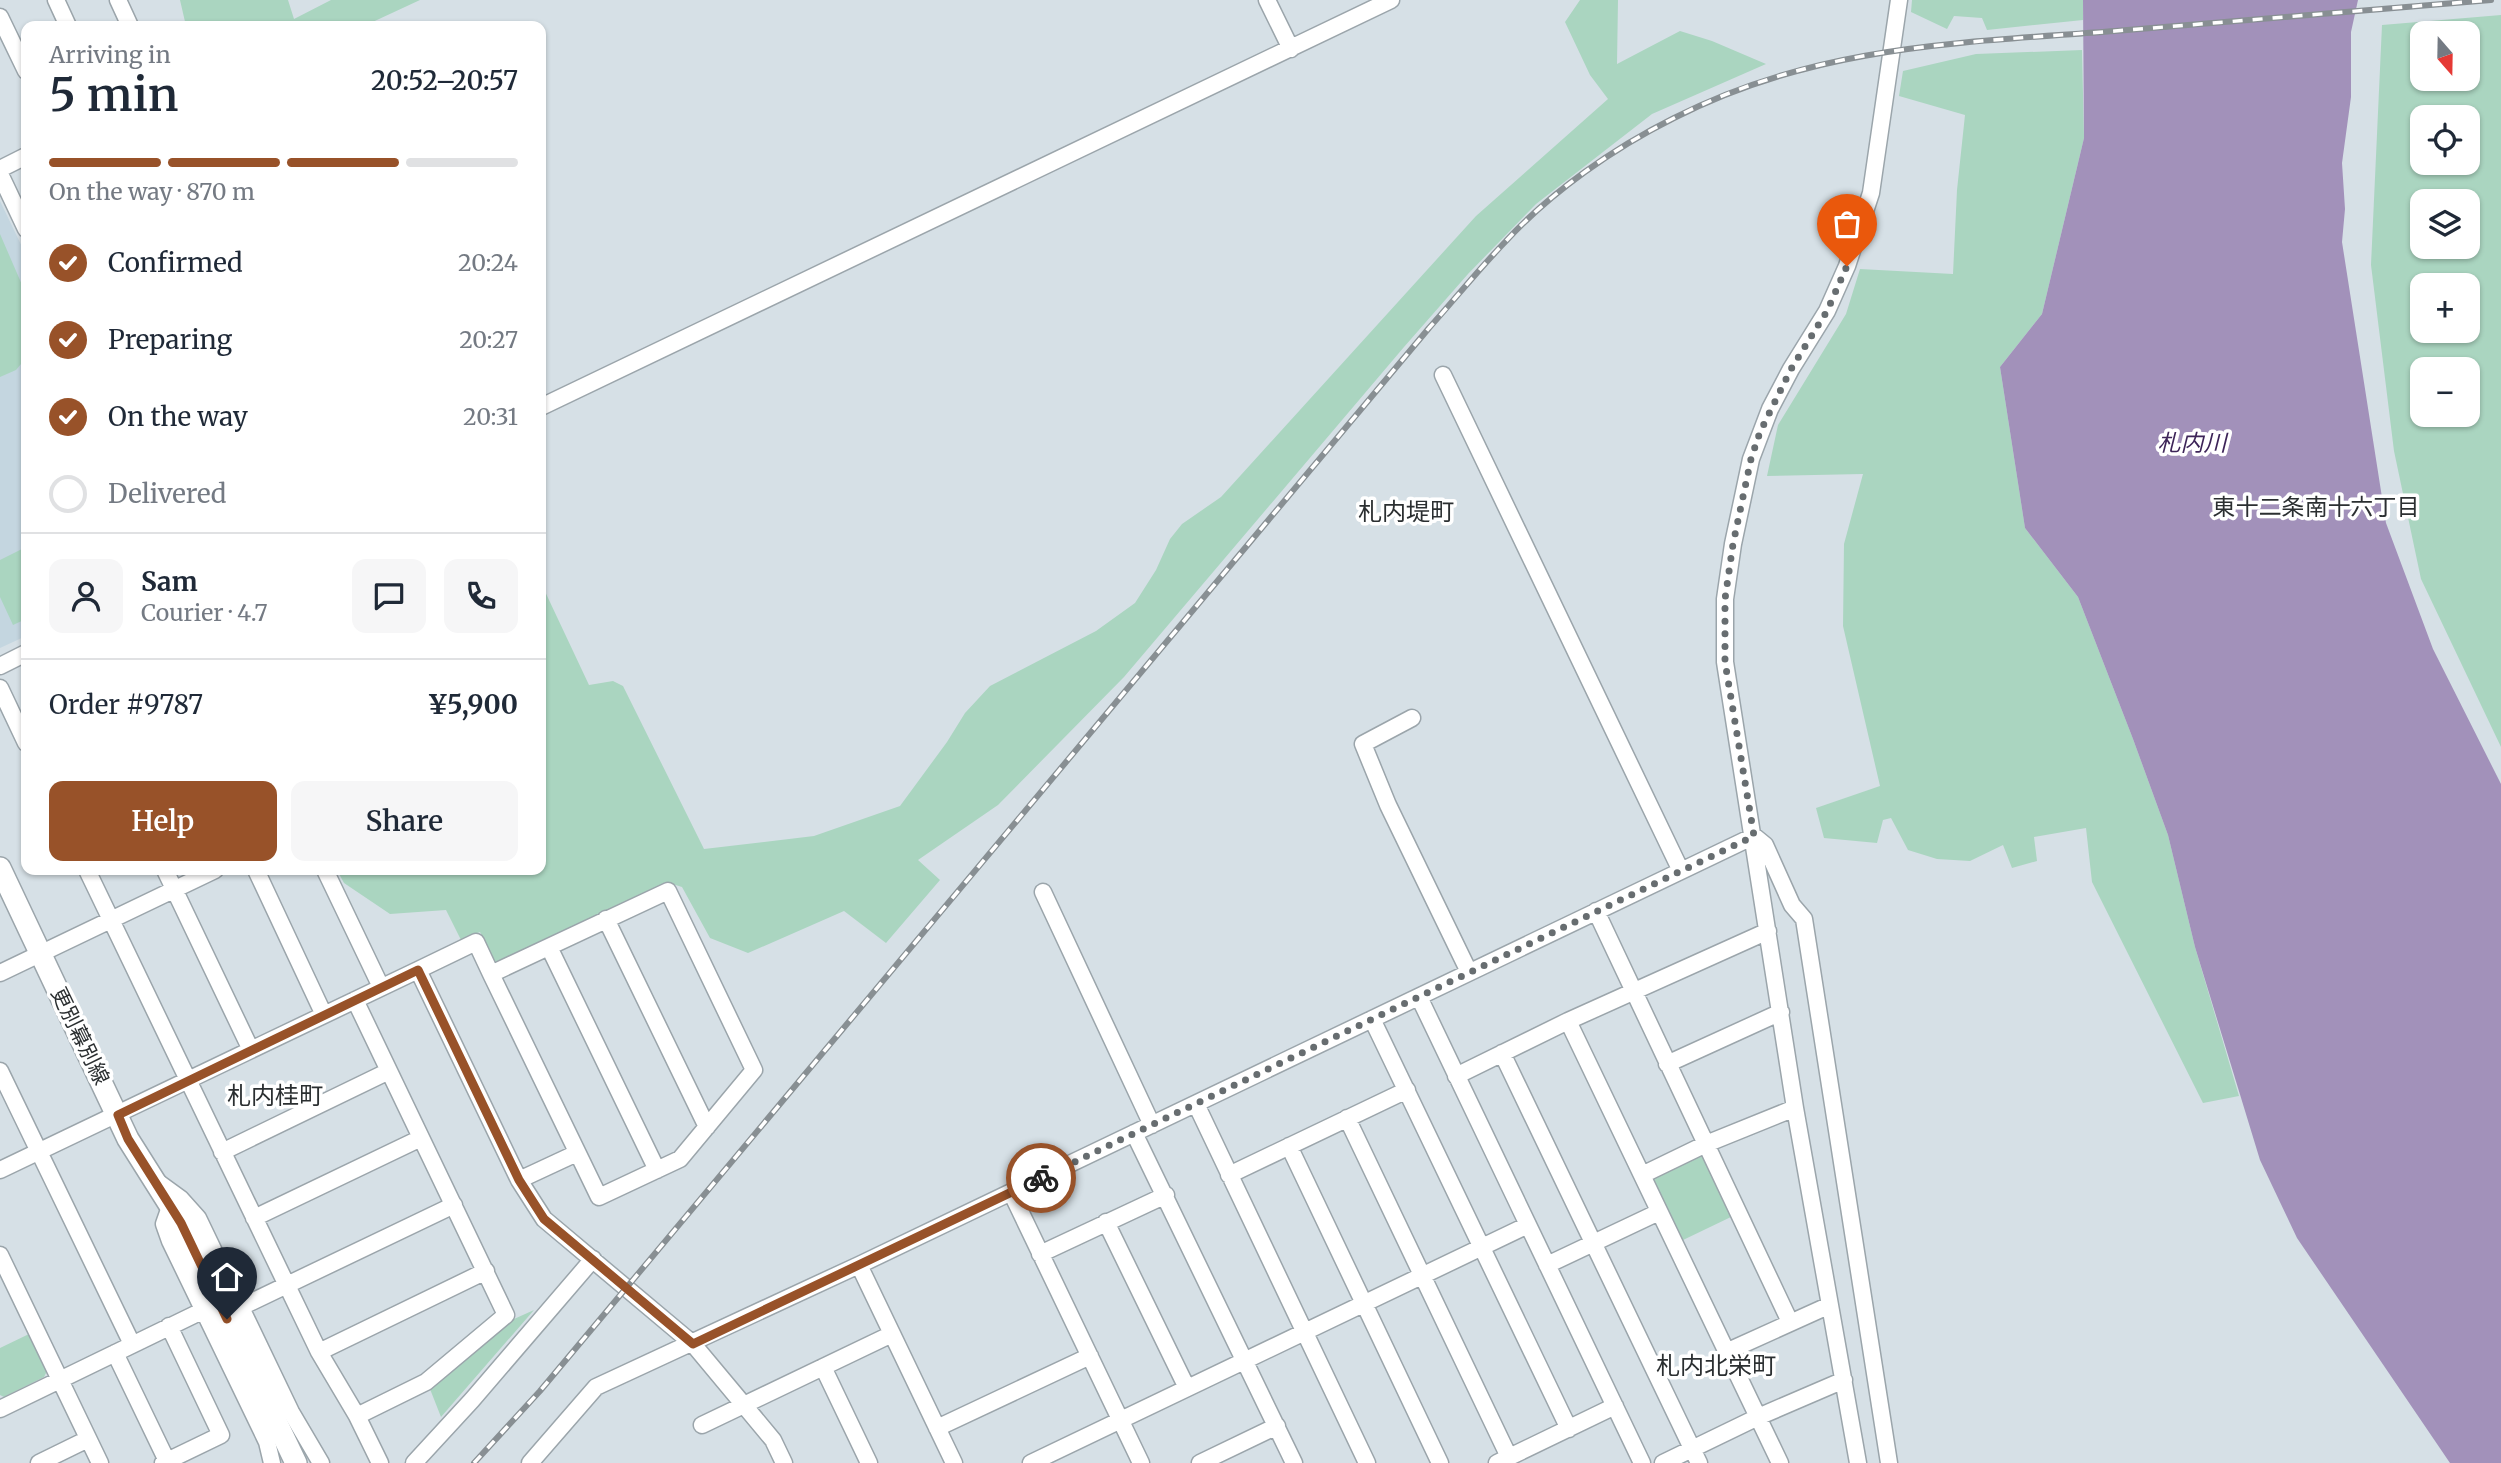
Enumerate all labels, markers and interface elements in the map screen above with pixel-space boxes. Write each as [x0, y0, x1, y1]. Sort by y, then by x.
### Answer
north arrow [2410, 21, 2480, 91]
map controls [2410, 21, 2480, 427]
text: Arriving in [49, 40, 171, 69]
text: 20:52–20:57 [371, 64, 518, 97]
text: 5 min [49, 66, 179, 124]
button: locate [2410, 105, 2480, 175]
text: On the way · 870 m [49, 177, 255, 206]
button: layers [2410, 189, 2480, 259]
pin [1817, 194, 1877, 266]
icon: bag [1828, 205, 1866, 243]
icon: check [49, 244, 87, 282]
text: Confirmed [108, 246, 243, 279]
text: 20:24 [458, 248, 518, 277]
button: + [2410, 273, 2480, 343]
icon: check [49, 321, 87, 359]
text: Preparing [108, 323, 232, 356]
text: 20:27 [459, 325, 518, 354]
button: − [2410, 357, 2480, 427]
icon: check [49, 398, 87, 436]
text: On the way [108, 400, 248, 433]
text: 20:31 [463, 402, 518, 431]
water label: 札内川 [2158, 428, 2230, 457]
text: Delivered [108, 477, 227, 510]
district label: 東十二条南十六丁目 [2213, 492, 2420, 521]
district label: 札内堤町 [1358, 496, 1454, 527]
button: person [49, 559, 123, 633]
button: chat [352, 559, 426, 633]
button: phone [444, 559, 518, 633]
text: Sam [141, 565, 198, 598]
text: Courier · 4.7 [141, 598, 268, 627]
text: Order #9787 [49, 688, 203, 721]
text: ¥5,900 [428, 688, 518, 721]
button: Help [49, 781, 277, 861]
button: Share [291, 781, 518, 861]
street label: 更別幕別線 [45, 983, 116, 1089]
district label: 札内桂町 [227, 1080, 323, 1111]
courier [1006, 1143, 1076, 1213]
icon: bike [1022, 1159, 1060, 1197]
pin [197, 1247, 257, 1319]
icon: home [208, 1258, 246, 1296]
district label: 札内北栄町 [1656, 1350, 1776, 1381]

